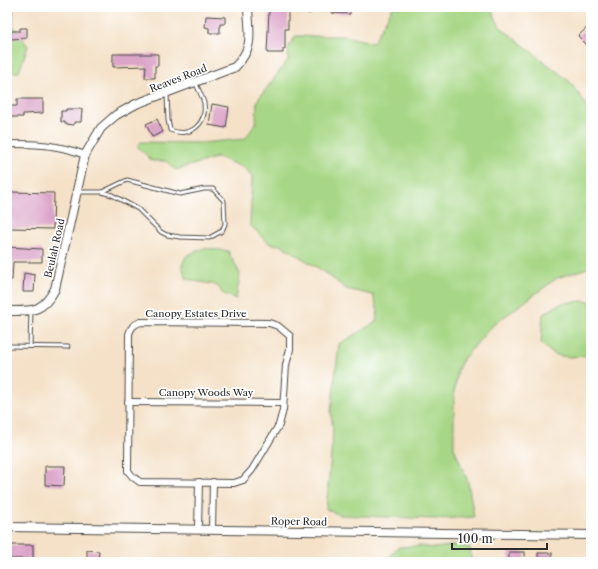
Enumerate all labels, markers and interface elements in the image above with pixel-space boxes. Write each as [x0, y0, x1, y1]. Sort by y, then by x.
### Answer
street label: Reaves Road [148, 62, 209, 95]
street label: Beulah Road [41, 217, 68, 279]
street label: Canopy Estates Drive [145, 307, 247, 320]
street label: Canopy Woods Way [159, 386, 254, 399]
street label: Roper Road [271, 515, 327, 528]
scale bar [452, 525, 547, 551]
text: 100 m [458, 531, 493, 546]

